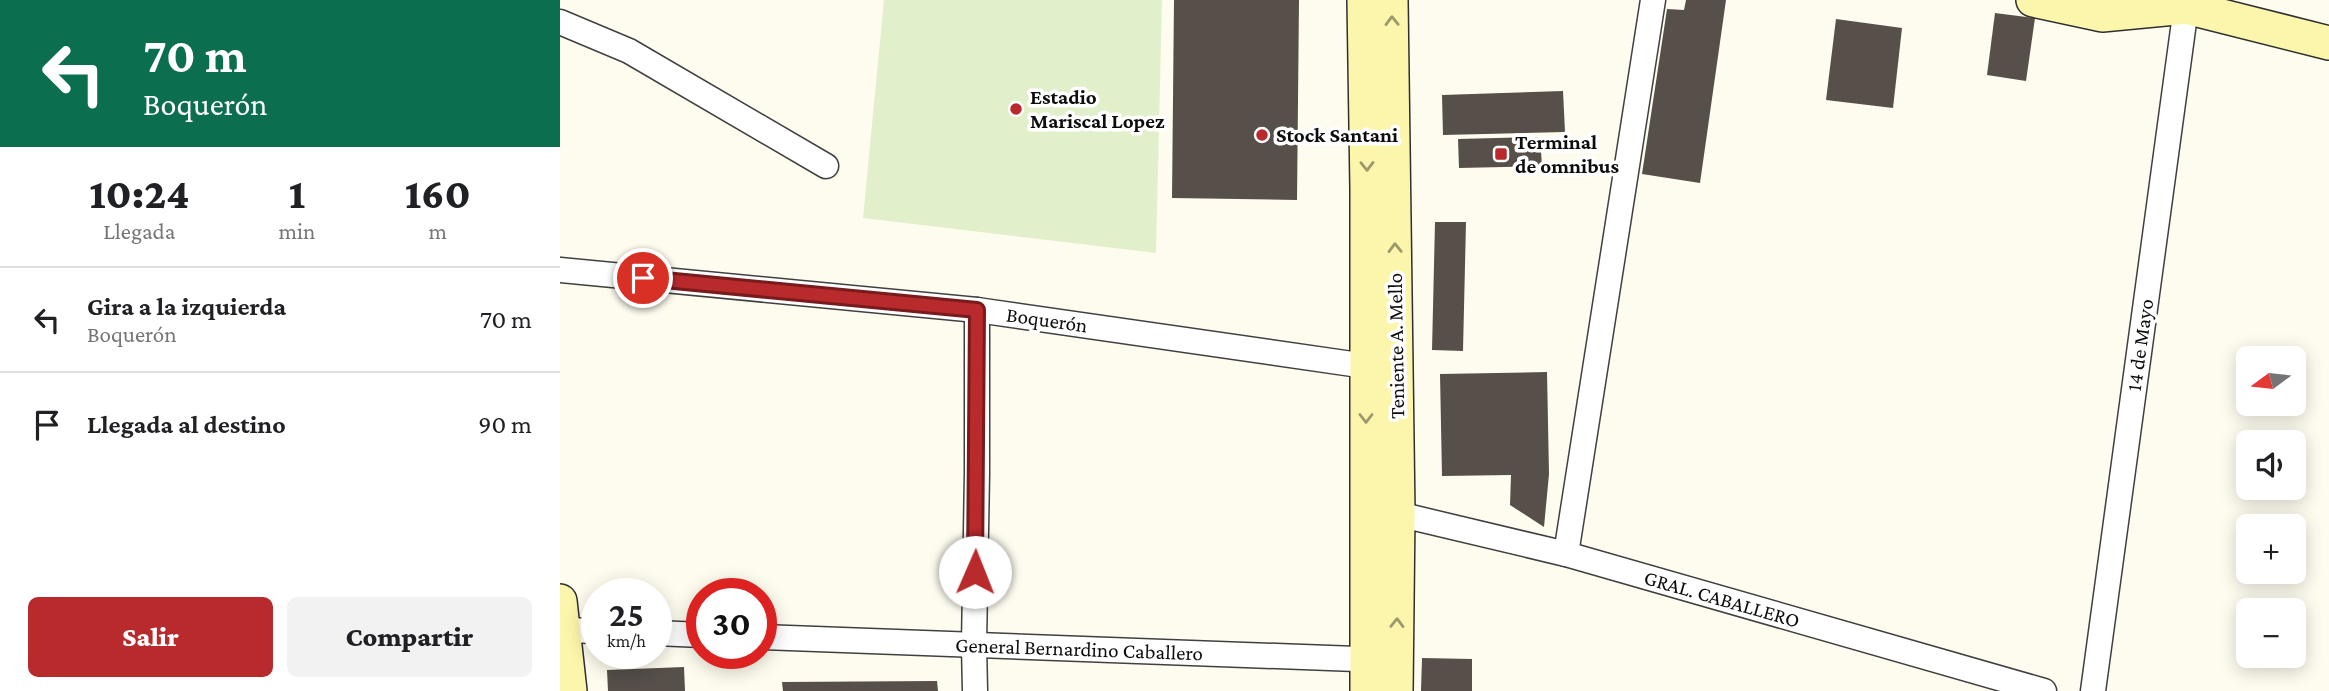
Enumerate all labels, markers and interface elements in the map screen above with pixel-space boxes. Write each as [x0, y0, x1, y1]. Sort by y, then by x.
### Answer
one-way arrow [1384, 15, 1400, 26]
icon: left [28, 28, 119, 119]
text: 70 m [143, 28, 247, 83]
place label: Estadio Mariscal Lopez [1030, 85, 1165, 133]
text: Boquerón [143, 86, 268, 122]
marker: Estadio Mariscal Lopez [1008, 101, 1024, 117]
place label: Stock Santani [1276, 123, 1398, 147]
marker: Stock Santani [1254, 127, 1270, 143]
place label: Terminal de omnibus [1515, 130, 1619, 178]
marker: Terminal de omnibus [1493, 146, 1509, 162]
one-way arrow [1359, 161, 1375, 172]
text: 10:24 [89, 170, 189, 217]
text: 1 [289, 170, 305, 217]
text: 160 [405, 170, 471, 217]
text: Llegada [103, 218, 175, 244]
text: min [279, 218, 315, 244]
text: m [428, 218, 447, 244]
one-way arrow [1387, 243, 1403, 253]
pin [613, 248, 673, 308]
icon: arrive [624, 259, 662, 297]
street label: Teniente A. Mello [1383, 273, 1409, 419]
text: Gira a la izquierda [87, 292, 286, 321]
street label: 14 de Mayo [2122, 297, 2158, 393]
icon: left [28, 301, 66, 339]
street label: Boquerón [1005, 302, 1089, 338]
text: 70 m [480, 305, 532, 334]
text: Boquerón [87, 321, 177, 347]
north arrow [2236, 346, 2306, 416]
map controls [2236, 346, 2306, 668]
icon: arrive [28, 406, 66, 444]
text: Llegada al destino [87, 410, 286, 439]
text: 90 m [478, 410, 532, 439]
one-way arrow [1358, 413, 1374, 424]
button: sound [2236, 430, 2306, 500]
button: + [2236, 514, 2306, 584]
position arrow [938, 535, 1012, 609]
street label: GRAL. CABALLERO [1641, 565, 1803, 633]
speed limit sign: 30 [686, 578, 777, 669]
text: 25 [609, 595, 644, 634]
button: Salir [28, 597, 273, 677]
button: Compartir [287, 597, 532, 677]
button: − [2236, 598, 2306, 668]
one-way arrow [1389, 617, 1404, 628]
text: km/h [607, 631, 646, 651]
street label: General Bernardino Caballero [955, 633, 1203, 665]

